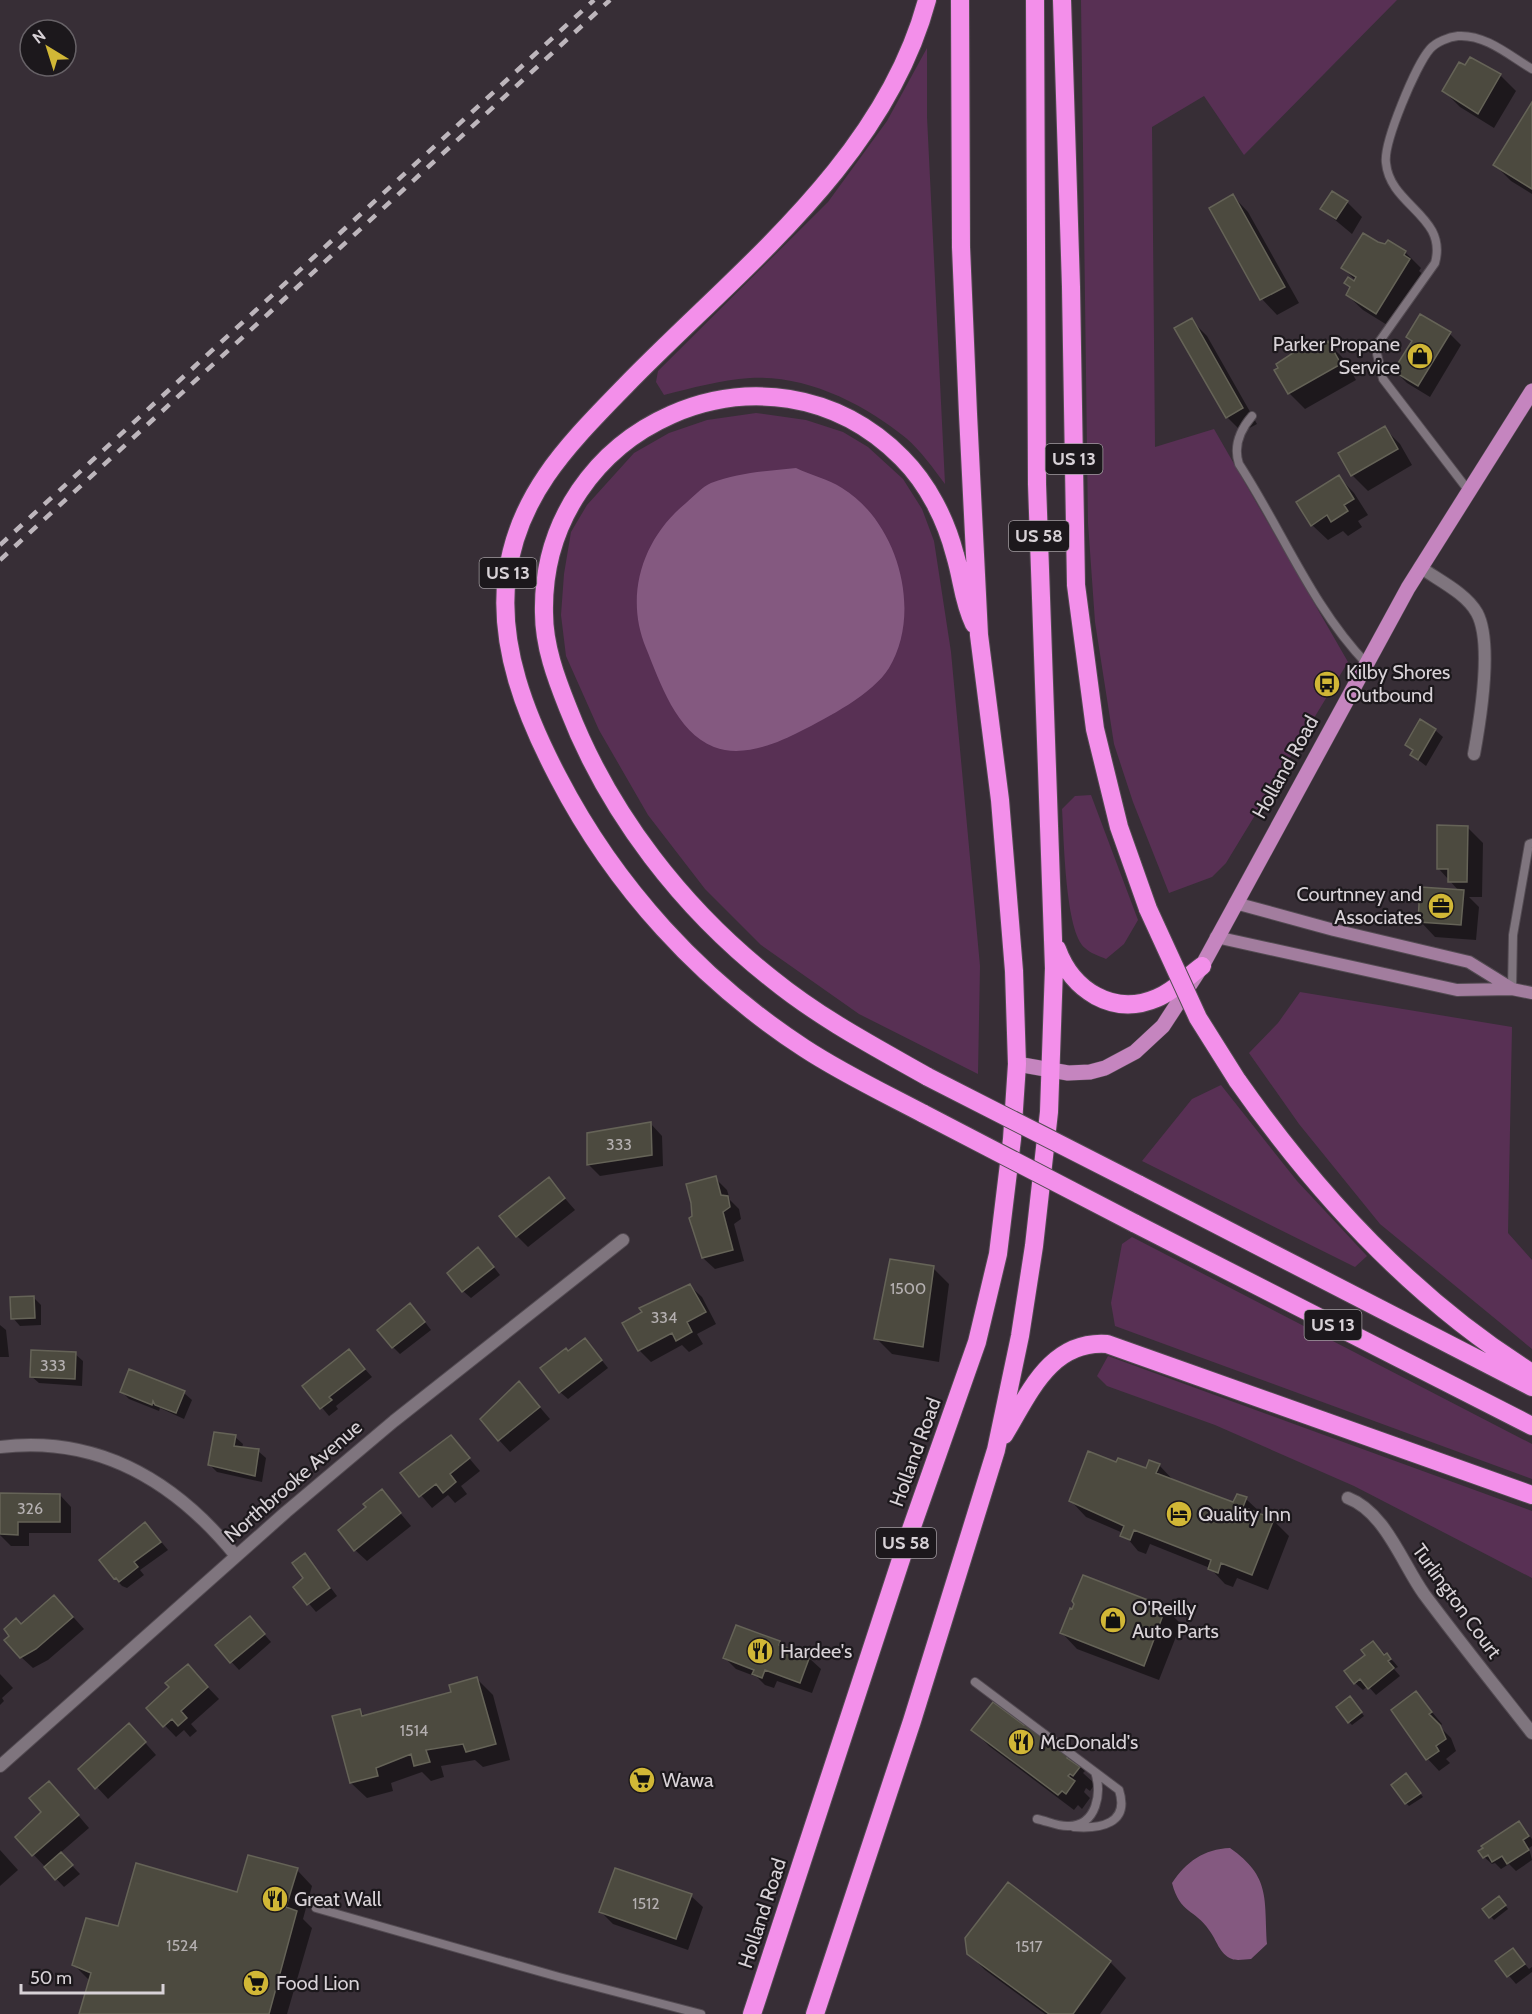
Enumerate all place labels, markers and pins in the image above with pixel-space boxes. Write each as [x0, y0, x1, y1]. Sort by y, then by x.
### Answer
place label: Parker Propane Service [1273, 332, 1400, 379]
shop icon: Parker Propane Service [1405, 341, 1435, 371]
place label: Kilby Shores Outbound [1346, 660, 1450, 707]
bus stop icon: Kilby Shores Outbound [1312, 669, 1342, 699]
place label: Courtnney and Associates [1296, 882, 1422, 929]
office icon: Courtnney and Associates [1426, 891, 1456, 921]
hotel icon: Quality Inn [1164, 1499, 1194, 1529]
place label: Quality Inn [1198, 1502, 1291, 1526]
place label: O'Reilly Auto Parts [1132, 1596, 1219, 1643]
shop icon: O'Reilly Auto Parts [1098, 1605, 1128, 1635]
restaurant icon: Hardee's [745, 1636, 775, 1666]
place label: Hardee's [780, 1639, 852, 1663]
restaurant icon: McDonald's [1006, 1727, 1036, 1757]
place label: McDonald's [1040, 1730, 1138, 1754]
supermarket icon: Wawa [627, 1765, 657, 1795]
place label: Wawa [662, 1768, 714, 1792]
restaurant icon: Great Wall [260, 1884, 290, 1914]
place label: Great Wall [294, 1887, 382, 1911]
supermarket icon: Food Lion [241, 1968, 271, 1998]
place label: Food Lion [276, 1971, 360, 1995]

